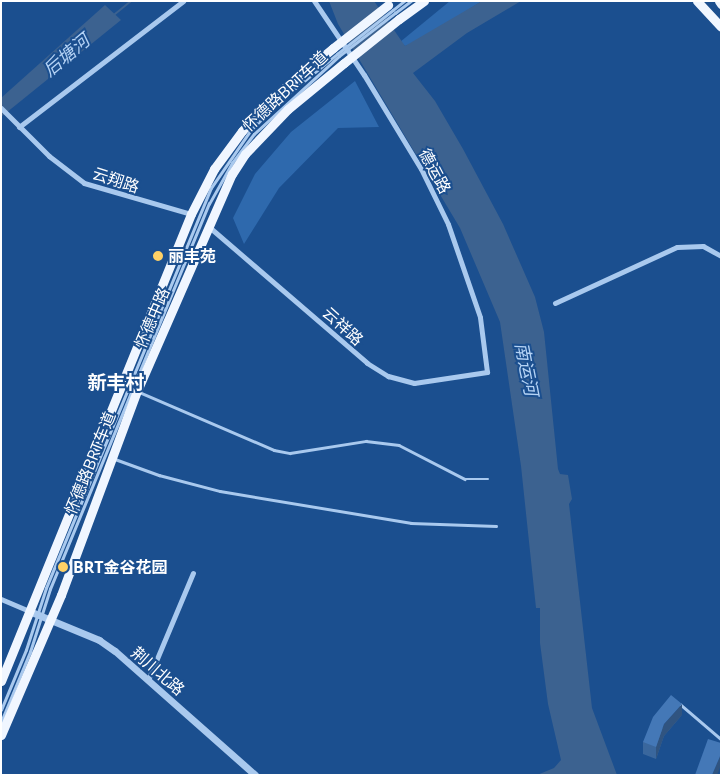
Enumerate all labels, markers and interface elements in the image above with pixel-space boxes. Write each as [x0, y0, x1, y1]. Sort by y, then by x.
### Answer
water label: 后塘河 [38, 29, 94, 81]
street label: 怀德路BRT车道 [239, 47, 331, 135]
street label: 德运路 [415, 145, 455, 197]
street label: 云翔路 [90, 163, 142, 197]
place label: 丽丰苑 [168, 246, 216, 266]
marker: 丽丰苑 [152, 250, 164, 262]
street label: 怀德中路 [131, 285, 173, 351]
street label: 云祥路 [319, 303, 367, 349]
water label: 南运河 [511, 340, 543, 398]
district label: 新丰村 [88, 372, 144, 394]
street label: 怀德路BRT车道 [61, 409, 119, 517]
place label: BRT金谷花园 [73, 557, 168, 577]
marker: BRT金谷花园 [57, 561, 69, 573]
street label: 荆川北路 [128, 643, 188, 699]

